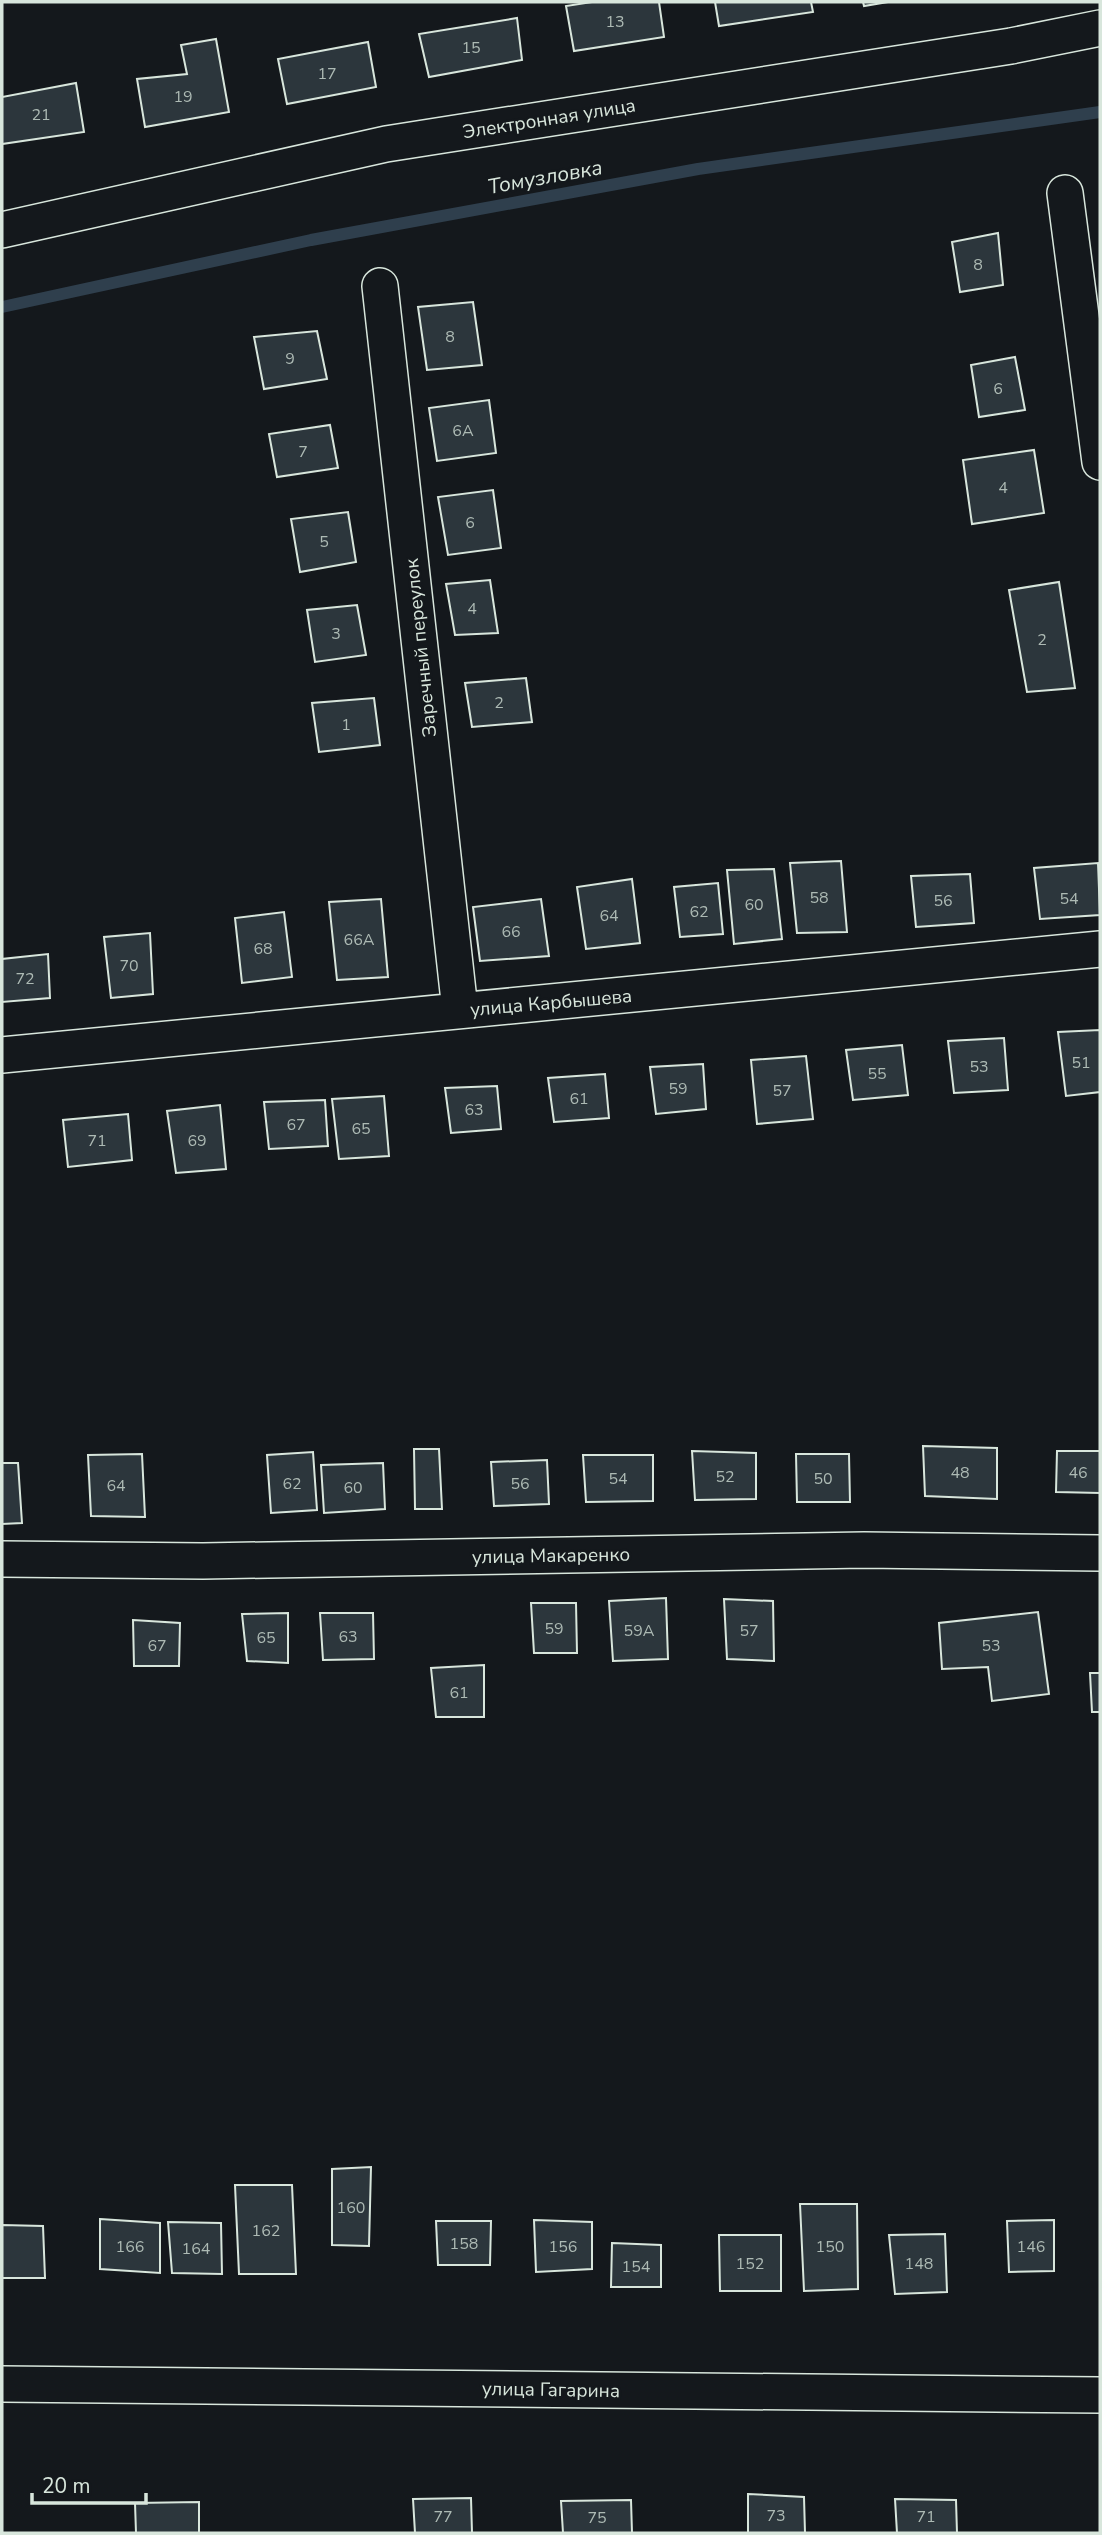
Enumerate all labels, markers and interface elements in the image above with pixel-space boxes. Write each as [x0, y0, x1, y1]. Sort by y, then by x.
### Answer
house number: 13 [605, 11, 625, 33]
house number: 15 [461, 37, 481, 59]
house number: 17 [317, 63, 337, 85]
house number: 19 [173, 86, 193, 108]
street label: Электронная улица [461, 92, 638, 146]
house number: 21 [31, 104, 51, 126]
water label: Томузловка [485, 153, 605, 201]
house number: 8 [973, 254, 983, 276]
house number: 8 [445, 326, 455, 348]
house number: 9 [285, 348, 295, 370]
house number: 6 [993, 378, 1003, 400]
house number: 6А [452, 420, 474, 442]
house number: 7 [298, 441, 308, 463]
house number: 4 [998, 477, 1008, 499]
house number: 6 [465, 512, 475, 534]
house number: 5 [319, 531, 329, 553]
street label: Заречный переулок [399, 557, 443, 738]
house number: 4 [467, 598, 477, 620]
house number: 3 [331, 623, 341, 645]
house number: 2 [1037, 629, 1047, 651]
house number: 2 [494, 692, 504, 714]
house number: 1 [341, 714, 351, 736]
house number: 58 [809, 887, 829, 909]
house number: 54 [1059, 888, 1079, 910]
house number: 56 [933, 890, 953, 912]
house number: 60 [744, 894, 764, 916]
house number: 62 [689, 901, 709, 923]
house number: 64 [599, 905, 619, 927]
house number: 66 [501, 921, 521, 943]
house number: 66А [344, 929, 375, 951]
house number: 68 [253, 938, 273, 960]
house number: 70 [119, 955, 139, 977]
house number: 72 [15, 968, 35, 990]
street label: улица Карбышева [469, 983, 633, 1023]
house number: 51 [1071, 1052, 1091, 1074]
house number: 53 [969, 1056, 989, 1078]
house number: 55 [867, 1063, 887, 1085]
house number: 59 [668, 1078, 688, 1100]
house number: 57 [772, 1080, 792, 1102]
house number: 61 [569, 1088, 589, 1110]
house number: 63 [464, 1099, 484, 1121]
house number: 67 [286, 1114, 306, 1136]
house number: 65 [351, 1118, 371, 1140]
house number: 71 [87, 1130, 107, 1152]
house number: 69 [187, 1130, 207, 1152]
house number: 48 [950, 1462, 970, 1484]
house number: 46 [1068, 1462, 1088, 1484]
house number: 52 [715, 1466, 735, 1488]
house number: 54 [608, 1468, 628, 1490]
house number: 50 [813, 1468, 833, 1490]
house number: 62 [282, 1473, 302, 1495]
house number: 56 [510, 1473, 530, 1495]
house number: 64 [106, 1475, 126, 1497]
house number: 60 [343, 1477, 363, 1499]
street label: улица Макаренко [472, 1542, 630, 1570]
house number: 59 [544, 1618, 564, 1640]
house number: 59А [624, 1620, 655, 1642]
house number: 57 [739, 1620, 759, 1642]
house number: 63 [338, 1626, 358, 1648]
house number: 65 [256, 1627, 276, 1649]
house number: 67 [147, 1635, 167, 1657]
house number: 53 [981, 1635, 1001, 1657]
house number: 61 [449, 1682, 469, 1704]
house number: 160 [337, 2197, 365, 2219]
house number: 162 [252, 2220, 280, 2242]
house number: 158 [450, 2233, 478, 2255]
house number: 166 [116, 2236, 144, 2258]
house number: 156 [549, 2236, 577, 2258]
house number: 150 [816, 2236, 844, 2258]
house number: 146 [1017, 2236, 1045, 2258]
house number: 164 [182, 2238, 211, 2260]
house number: 152 [736, 2253, 764, 2275]
house number: 148 [905, 2253, 933, 2275]
house number: 154 [622, 2256, 651, 2278]
street label: улица Гагарина [482, 2376, 620, 2404]
scale bar [32, 2462, 145, 2506]
text: 20 m [42, 2472, 91, 2500]
house number: 73 [766, 2505, 786, 2527]
house number: 77 [433, 2506, 453, 2528]
house number: 71 [916, 2506, 936, 2528]
house number: 75 [587, 2507, 607, 2529]

